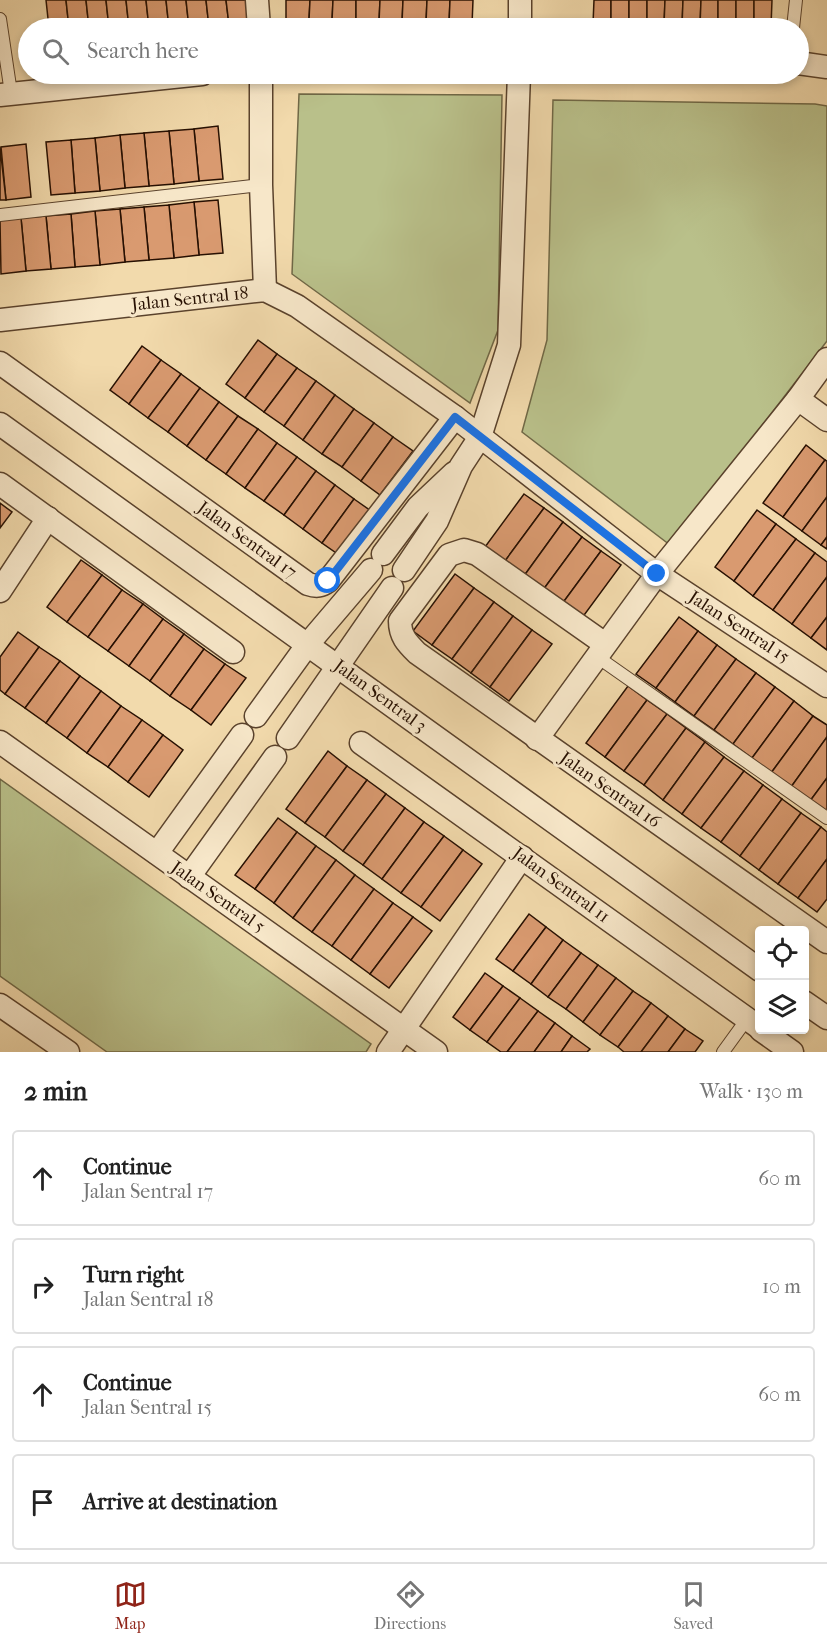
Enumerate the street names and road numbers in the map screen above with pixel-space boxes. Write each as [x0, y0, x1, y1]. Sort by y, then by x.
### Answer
street label: Jalan Sentral 18 [128, 282, 250, 316]
street label: Jalan Sentral 17 [192, 496, 301, 583]
street label: Jalan Sentral 15 [683, 585, 794, 668]
street label: Jalan Sentral 3 [328, 654, 430, 737]
street label: Jalan Sentral 16 [554, 746, 665, 833]
street label: Jalan Sentral 11 [507, 842, 614, 927]
street label: Jalan Sentral 5 [165, 856, 269, 937]

